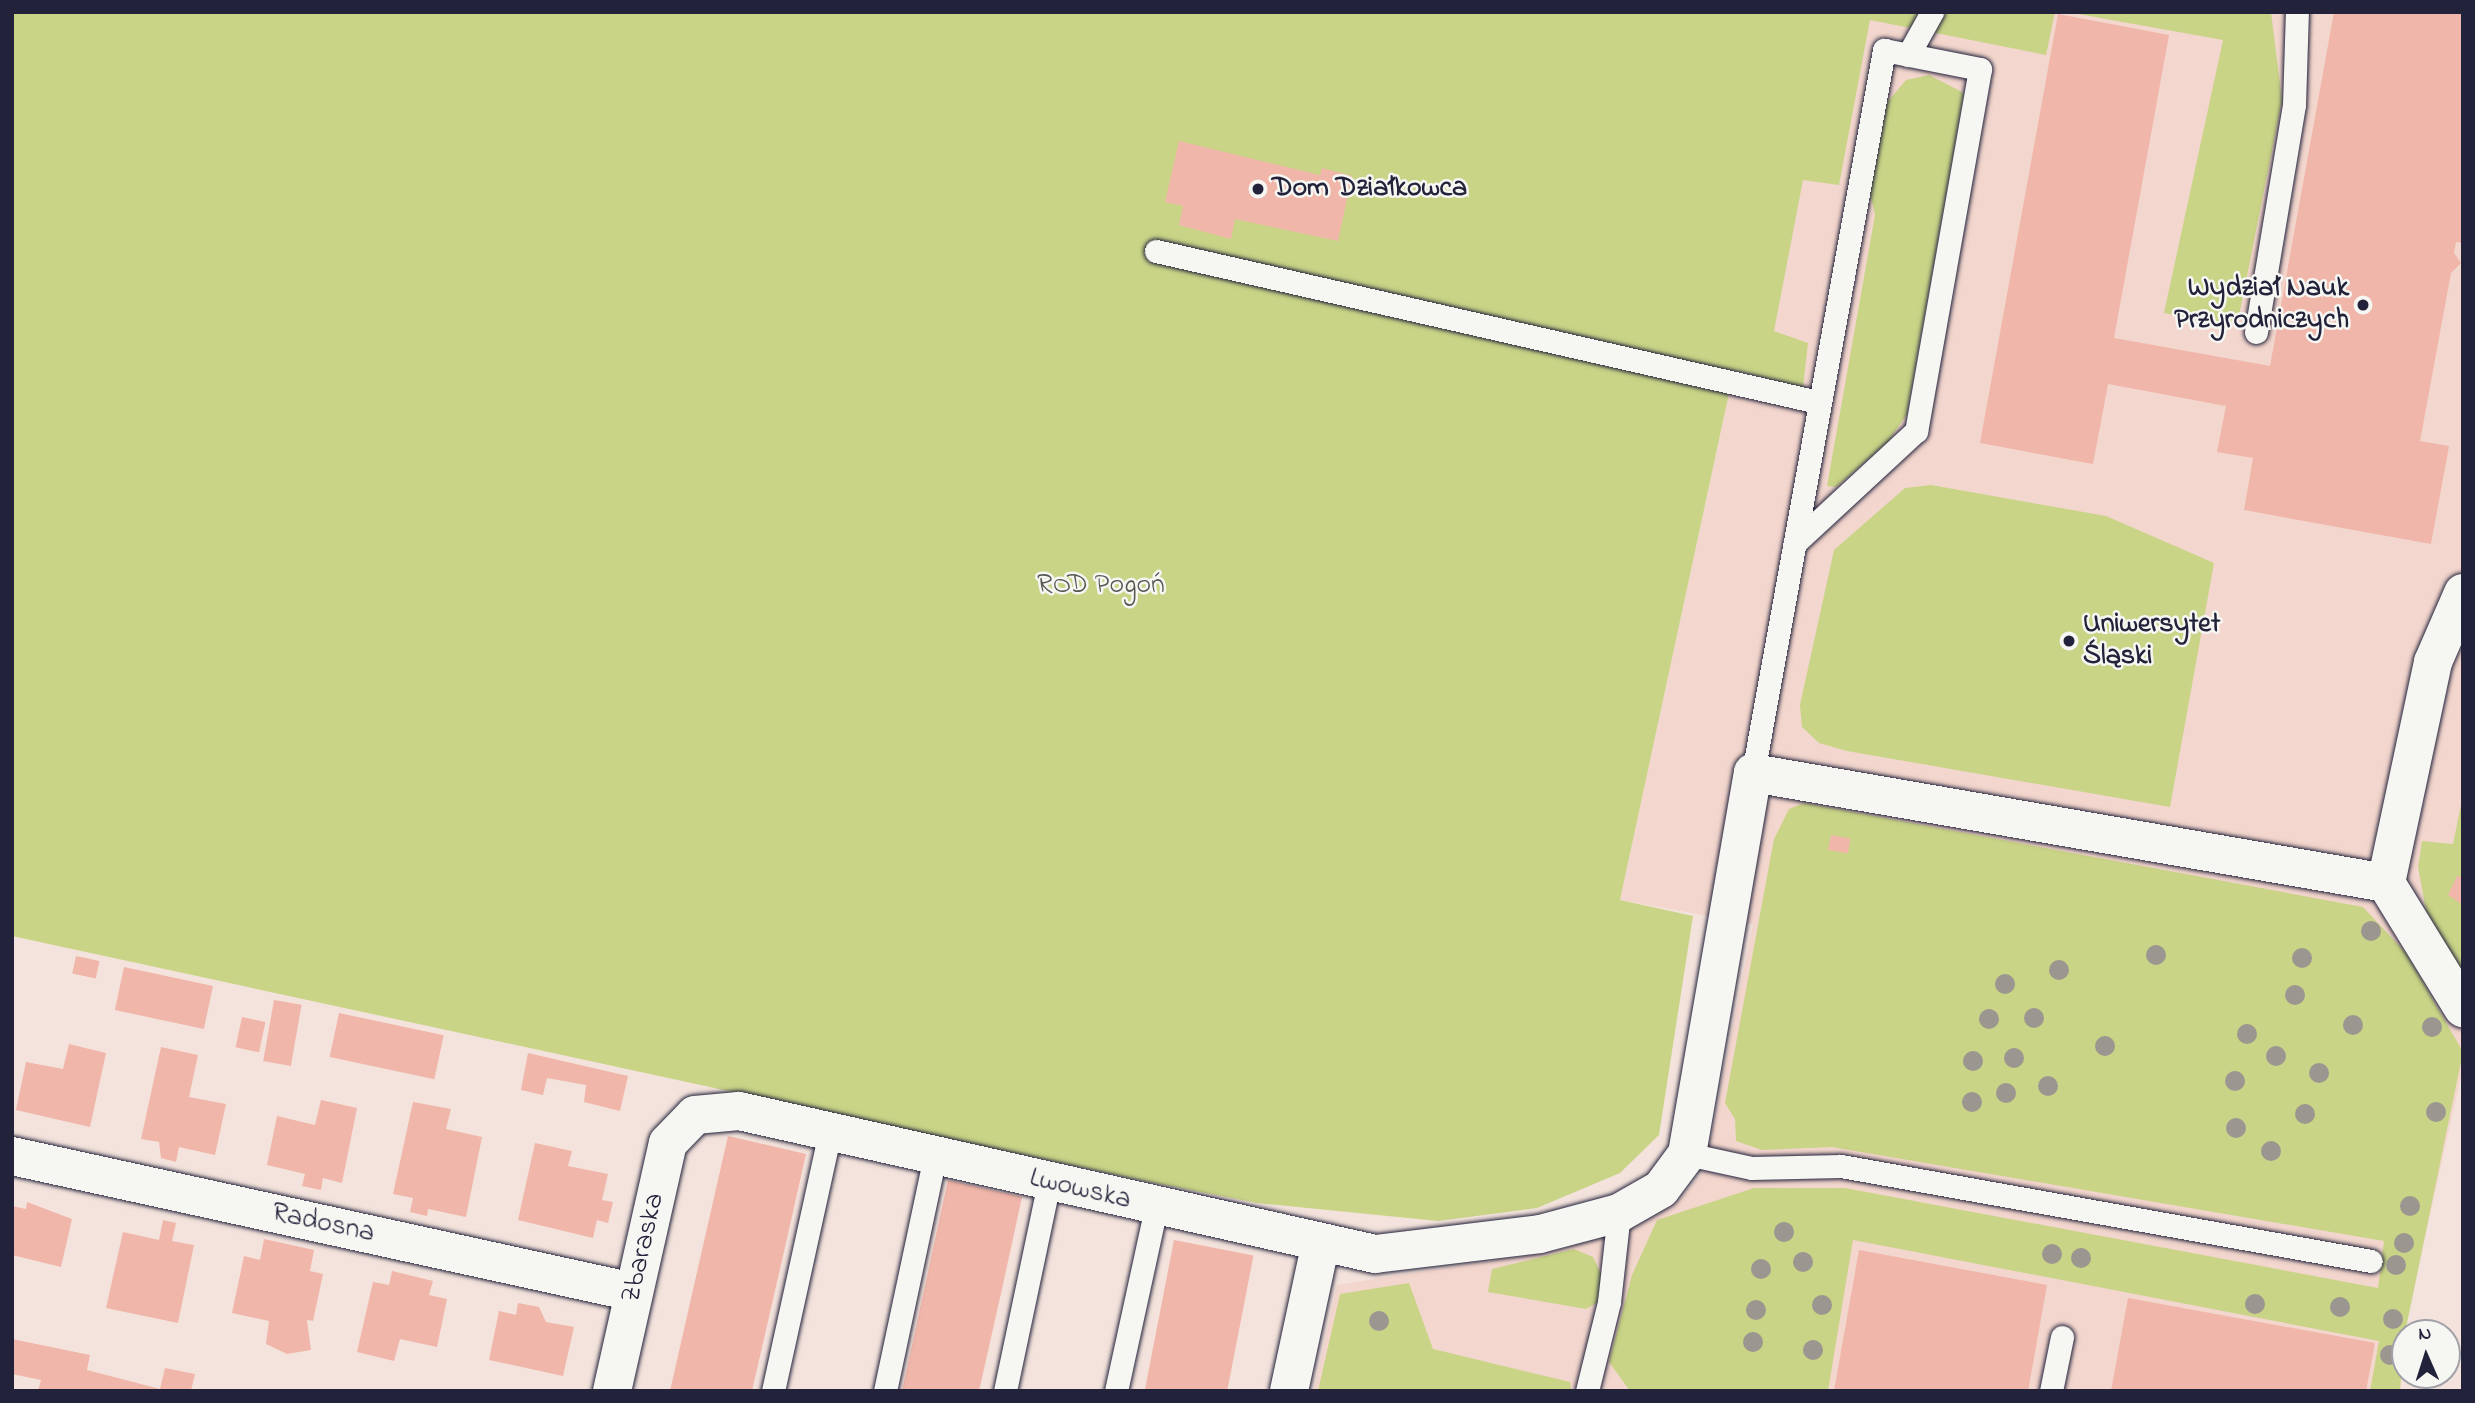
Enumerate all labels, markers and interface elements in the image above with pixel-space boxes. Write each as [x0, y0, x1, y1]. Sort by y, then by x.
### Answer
place label: Dom Działkowca [1272, 172, 1467, 206]
marker: Dom Działkowca [1250, 181, 1266, 197]
place label: Wydział Nauk Przyrodniczych [2174, 272, 2349, 338]
marker: Wydział Nauk Przyrodniczych [2355, 297, 2371, 313]
park label: ROD Pogoń [1037, 569, 1165, 603]
place label: Uniwersytet Śląski [2083, 608, 2220, 674]
marker: Uniwersytet Śląski [2061, 633, 2077, 649]
street label: Lwowska [1026, 1162, 1134, 1218]
street label: Zbaraska [615, 1190, 673, 1306]
street label: Radosna [269, 1197, 377, 1251]
north arrow [2391, 1319, 2461, 1389]
text: N [2418, 1321, 2432, 1348]

